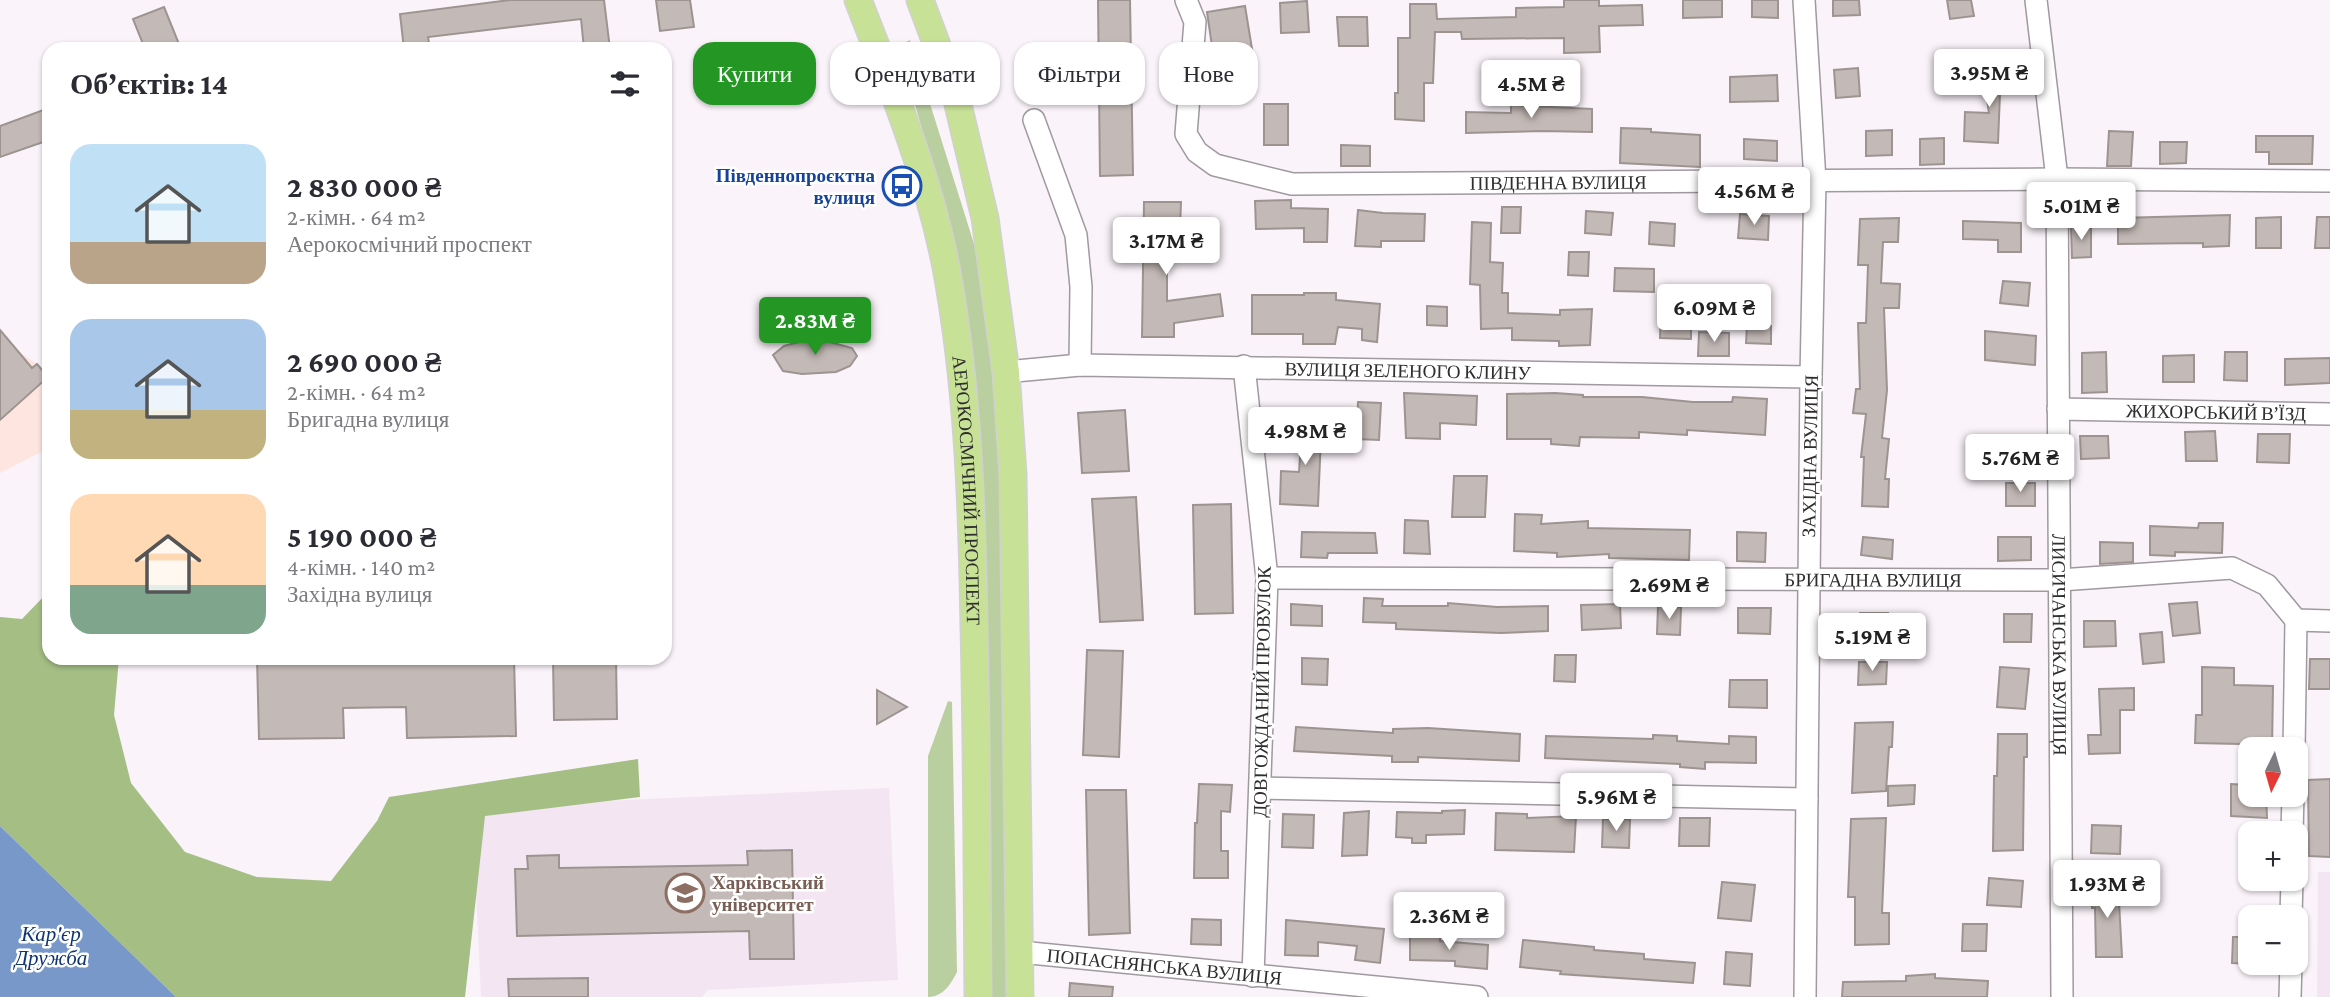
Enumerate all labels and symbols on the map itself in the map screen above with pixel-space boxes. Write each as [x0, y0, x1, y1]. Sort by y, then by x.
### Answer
pin: 3.95M ₴ [1924, 50, 2054, 109]
pin: 4.5M ₴ [1474, 60, 1588, 120]
place label: Південнопроєктна вулиця [716, 165, 875, 208]
bus stop icon: Південнопроєктна вулиця [881, 165, 923, 207]
pin: 4.56M ₴ [1689, 168, 1819, 227]
street label: ПІВДЕННА ВУЛИЦЯ [1470, 171, 1647, 193]
pin: 5.01M ₴ [2016, 182, 2146, 242]
pin: 3.17M ₴ [1101, 218, 1231, 277]
pin: 6.09M ₴ [1649, 284, 1779, 344]
pin: 2.83M ₴ [750, 298, 880, 357]
street label: АЕРОКОСМІЧНИЙ ПРОСПЕКТ [949, 354, 984, 625]
street label: ВУЛИЦЯ ЗЕЛЕНОГО КЛИНУ [1284, 358, 1531, 383]
street label: ЗАХІДНА ВУЛИЦЯ [1798, 374, 1822, 538]
street label: ЖИХОРСЬКИЙ В’ЇЗД [2126, 400, 2306, 424]
pin: 4.98M ₴ [1240, 407, 1370, 467]
pin: 5.76M ₴ [1955, 434, 2085, 494]
street label: ЛИСИЧАНСЬКА ВУЛИЦЯ [2049, 534, 2071, 756]
pin: 2.69M ₴ [1604, 562, 1734, 621]
street label: ДОВГОЖДАНИЙ ПРОВУЛОК [1249, 566, 1275, 818]
street label: БРИГАДНА ВУЛИЦЯ [1784, 569, 1962, 590]
pin: 5.19M ₴ [1807, 614, 1937, 673]
north arrow [2238, 737, 2308, 807]
pin: 5.96M ₴ [1551, 774, 1681, 833]
pin: 1.93M ₴ [2042, 860, 2172, 920]
school or university icon: Харківський університет [664, 872, 706, 914]
place label: Харківський університет [712, 872, 824, 915]
pin: 2.36M ₴ [1384, 892, 1514, 952]
water label: Кар'єр Дружба [13, 922, 87, 970]
street label: ПОПАСНЯНСЬКА ВУЛИЦЯ [1046, 944, 1283, 988]

